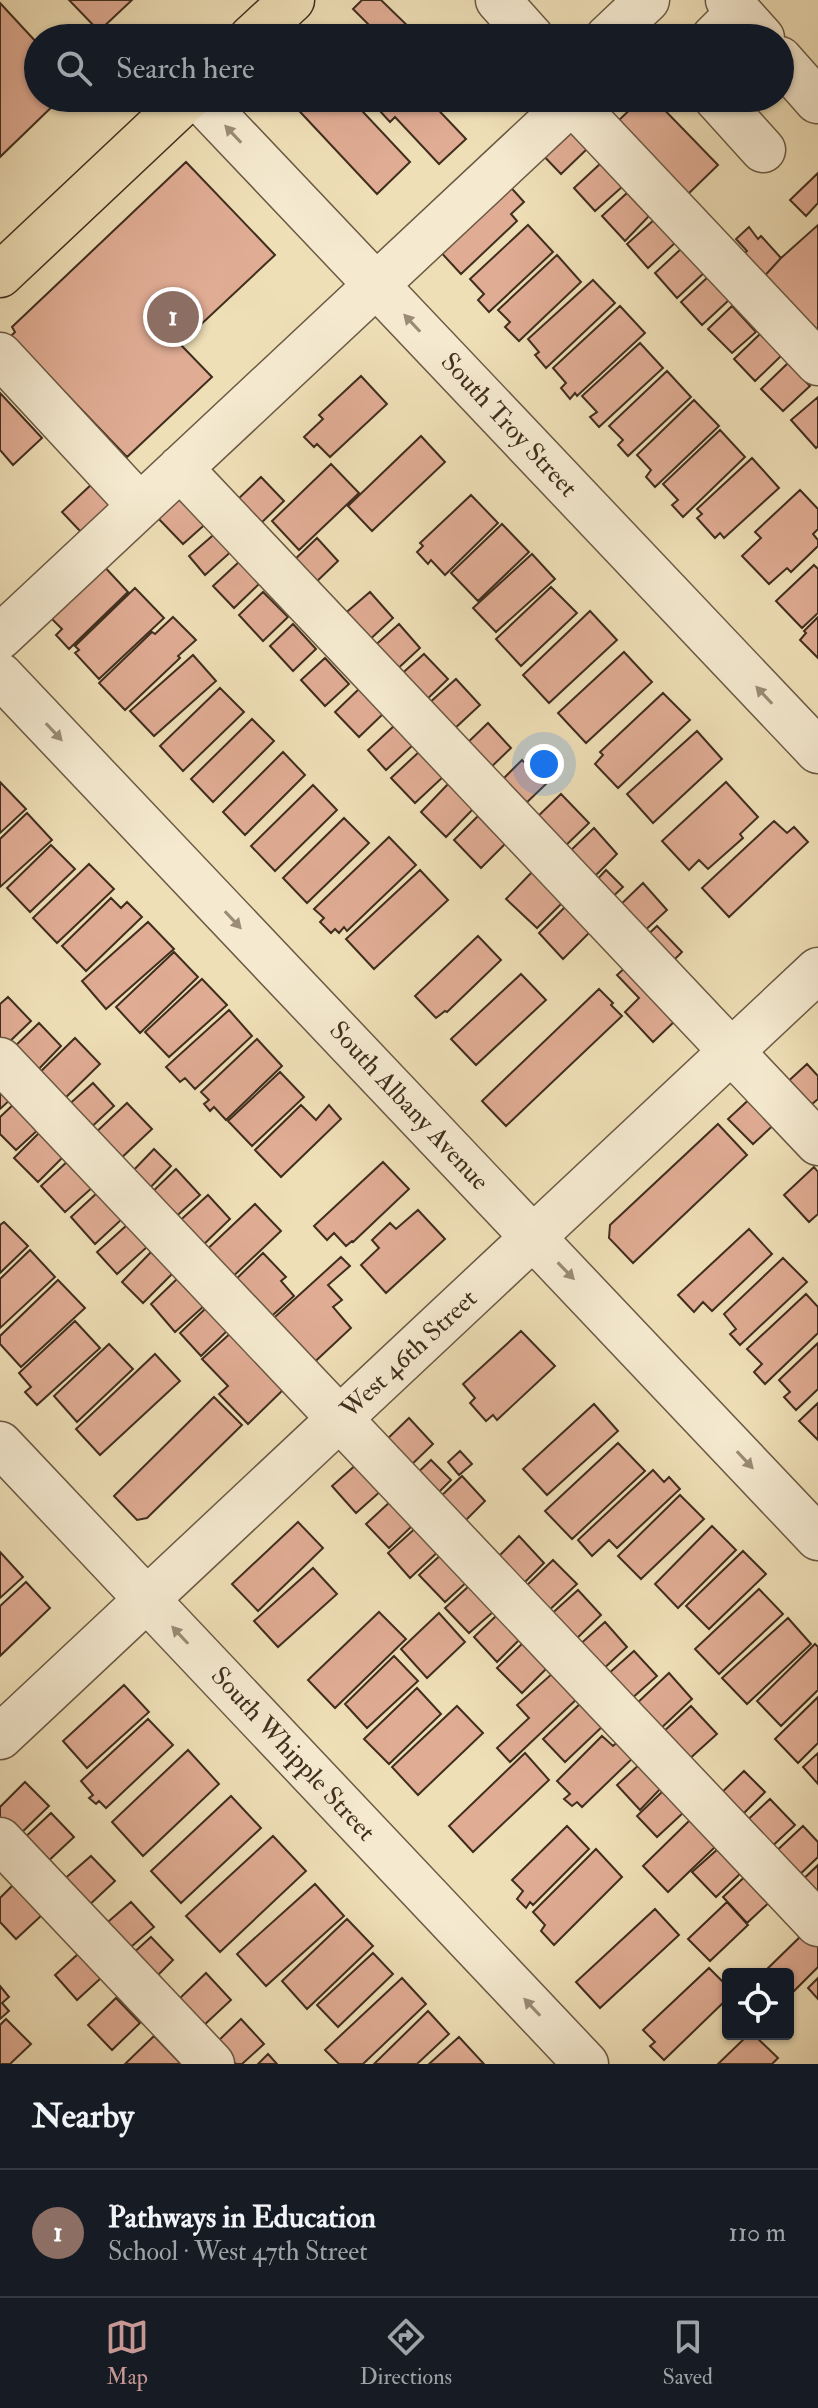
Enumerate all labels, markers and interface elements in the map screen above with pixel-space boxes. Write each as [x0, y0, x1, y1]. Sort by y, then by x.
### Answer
search box [24, 24, 794, 112]
icon: search [52, 46, 96, 90]
text: Search here [116, 50, 255, 87]
one-way arrow [225, 125, 243, 144]
pin: 1 [147, 287, 199, 347]
one-way arrow [404, 314, 422, 333]
street label: South Troy Street [434, 346, 584, 504]
one-way arrow [756, 686, 774, 705]
one-way arrow [44, 722, 62, 741]
your location [524, 744, 564, 784]
one-way arrow [223, 910, 241, 929]
street label: South Albany Avenue [322, 1015, 496, 1197]
one-way arrow [556, 1262, 574, 1281]
street label: West 46th Street [333, 1283, 484, 1426]
one-way arrow [735, 1450, 753, 1469]
one-way arrow [172, 1626, 190, 1645]
street label: South Whipple Street [203, 1660, 382, 1849]
map controls [722, 1968, 794, 2040]
button: locate [722, 1968, 794, 2040]
one-way arrow [524, 1998, 542, 2017]
text: Nearby [32, 2095, 134, 2138]
text: Pathways in Education [108, 2199, 376, 2236]
text: 1 [53, 2217, 63, 2249]
text: 110 m [729, 2217, 786, 2249]
text: School · West 47th Street [108, 2236, 368, 2268]
tab: Map [105, 2315, 149, 2391]
tab: Directions [360, 2315, 452, 2391]
tab: Saved [663, 2315, 713, 2391]

